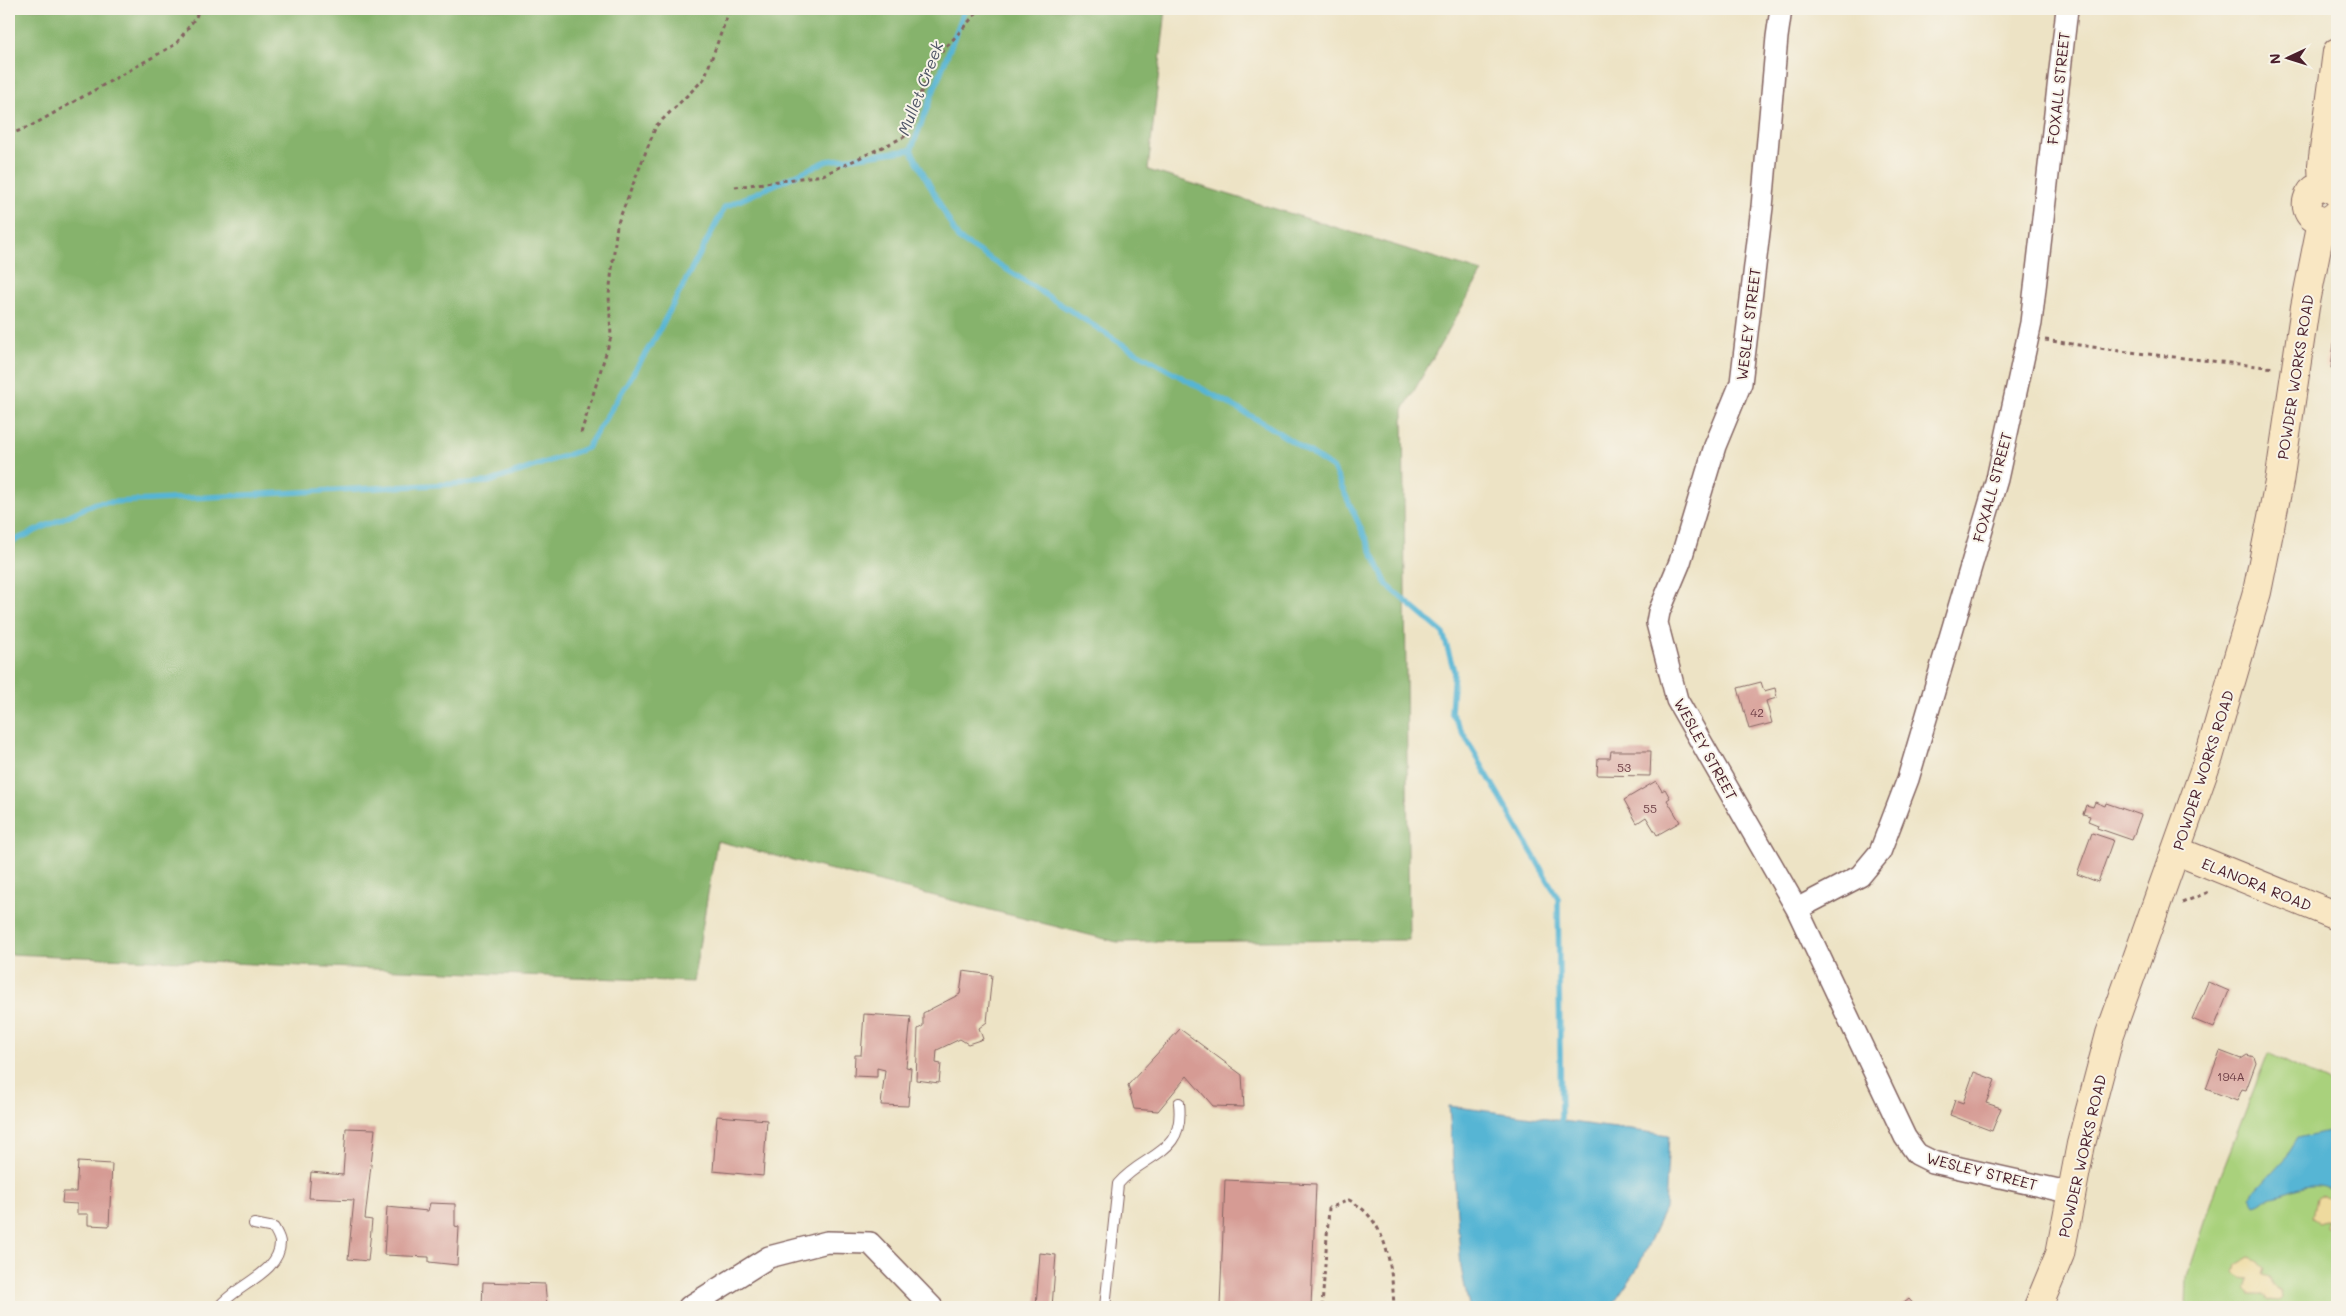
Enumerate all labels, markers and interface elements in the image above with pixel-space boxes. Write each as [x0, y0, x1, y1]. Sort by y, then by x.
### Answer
street label: FOXALL STREET [2042, 31, 2074, 145]
north arrow [2264, 32, 2314, 82]
water label: Mullet Creek [892, 37, 948, 138]
text: N [2265, 53, 2284, 65]
street label: WESLEY STREET [1731, 267, 1765, 381]
street label: POWDER WORKS ROAD [2272, 293, 2318, 461]
street label: FOXALL STREET [1968, 430, 2016, 544]
street label: POWDER WORKS ROAD [2168, 688, 2238, 852]
street label: WESLEY STREET [1670, 695, 1742, 803]
house number: 42 [1750, 704, 1764, 720]
house number: 53 [1617, 759, 1631, 775]
house number: 55 [1643, 800, 1657, 816]
street label: ELANORA ROAD [2199, 853, 2315, 915]
house number: 194A [2217, 1068, 2245, 1084]
street label: POWDER WORKS ROAD [2054, 1073, 2110, 1239]
street label: WESLEY STREET [1925, 1148, 2039, 1194]

